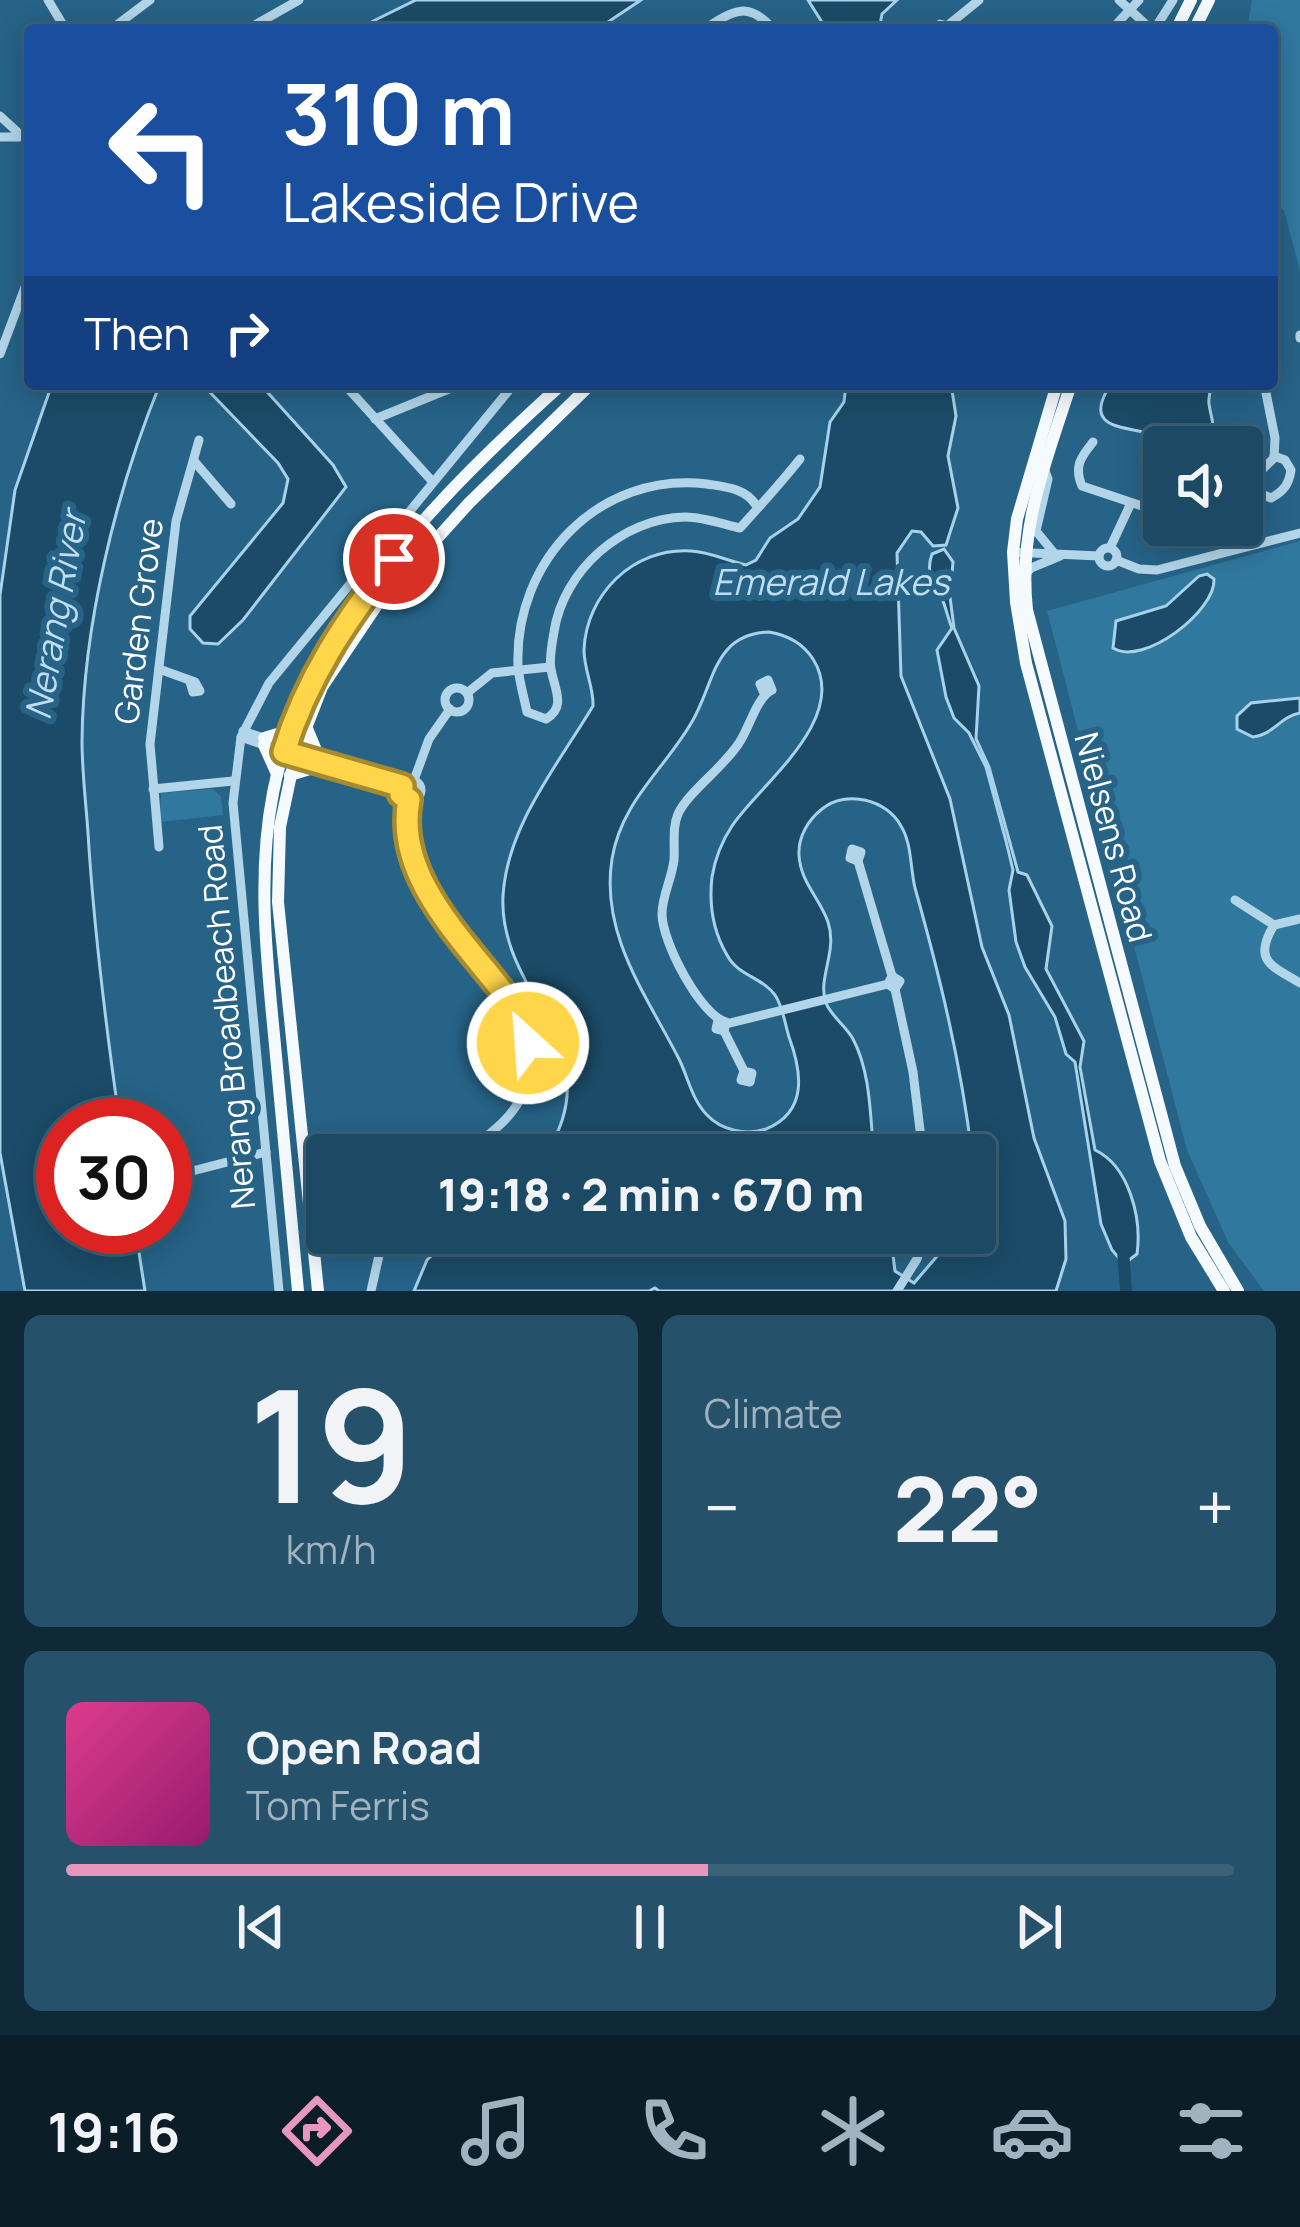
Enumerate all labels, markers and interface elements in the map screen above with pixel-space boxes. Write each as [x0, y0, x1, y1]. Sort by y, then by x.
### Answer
text: 310 m [282, 55, 515, 170]
icon: left [84, 72, 240, 228]
text: Lakeside Drive [282, 164, 639, 238]
icon: right [214, 300, 280, 366]
text: Then [84, 302, 190, 364]
map controls [1143, 426, 1263, 546]
button: sound [1143, 426, 1263, 546]
water label: Nerang River [13, 503, 98, 723]
pin [343, 508, 445, 610]
street label: Garden Grove [103, 516, 173, 726]
icon: arrive [361, 526, 427, 592]
water label: Emerald Lakes [713, 557, 953, 606]
street label: Nielsens Road [1064, 727, 1164, 947]
street label: Nerang Broadbeach Road [187, 823, 265, 1211]
position arrow [465, 980, 591, 1106]
speed limit sign: 30 [36, 1098, 192, 1254]
text: 19:18 · 2 min · 670 m [438, 1163, 864, 1225]
text: 19 [248, 1337, 414, 1550]
text: Climate [704, 1386, 843, 1440]
text: 22° [893, 1446, 1042, 1569]
text: − [704, 1462, 740, 1552]
text: + [1196, 1462, 1234, 1552]
text: km/h [286, 1522, 376, 1576]
text: Open Road [246, 1716, 482, 1778]
text: Tom Ferris [246, 1778, 430, 1832]
icon: previous [228, 1894, 294, 1960]
icon: pause [617, 1894, 683, 1960]
icon: next [1006, 1894, 1072, 1960]
icon: directions [275, 2089, 359, 2173]
icon: music [454, 2089, 538, 2173]
icon: phone [632, 2089, 716, 2173]
icon: climate [811, 2089, 895, 2173]
icon: car [990, 2089, 1074, 2173]
icon: filters [1169, 2089, 1253, 2173]
text: 19:16 [47, 2094, 180, 2168]

